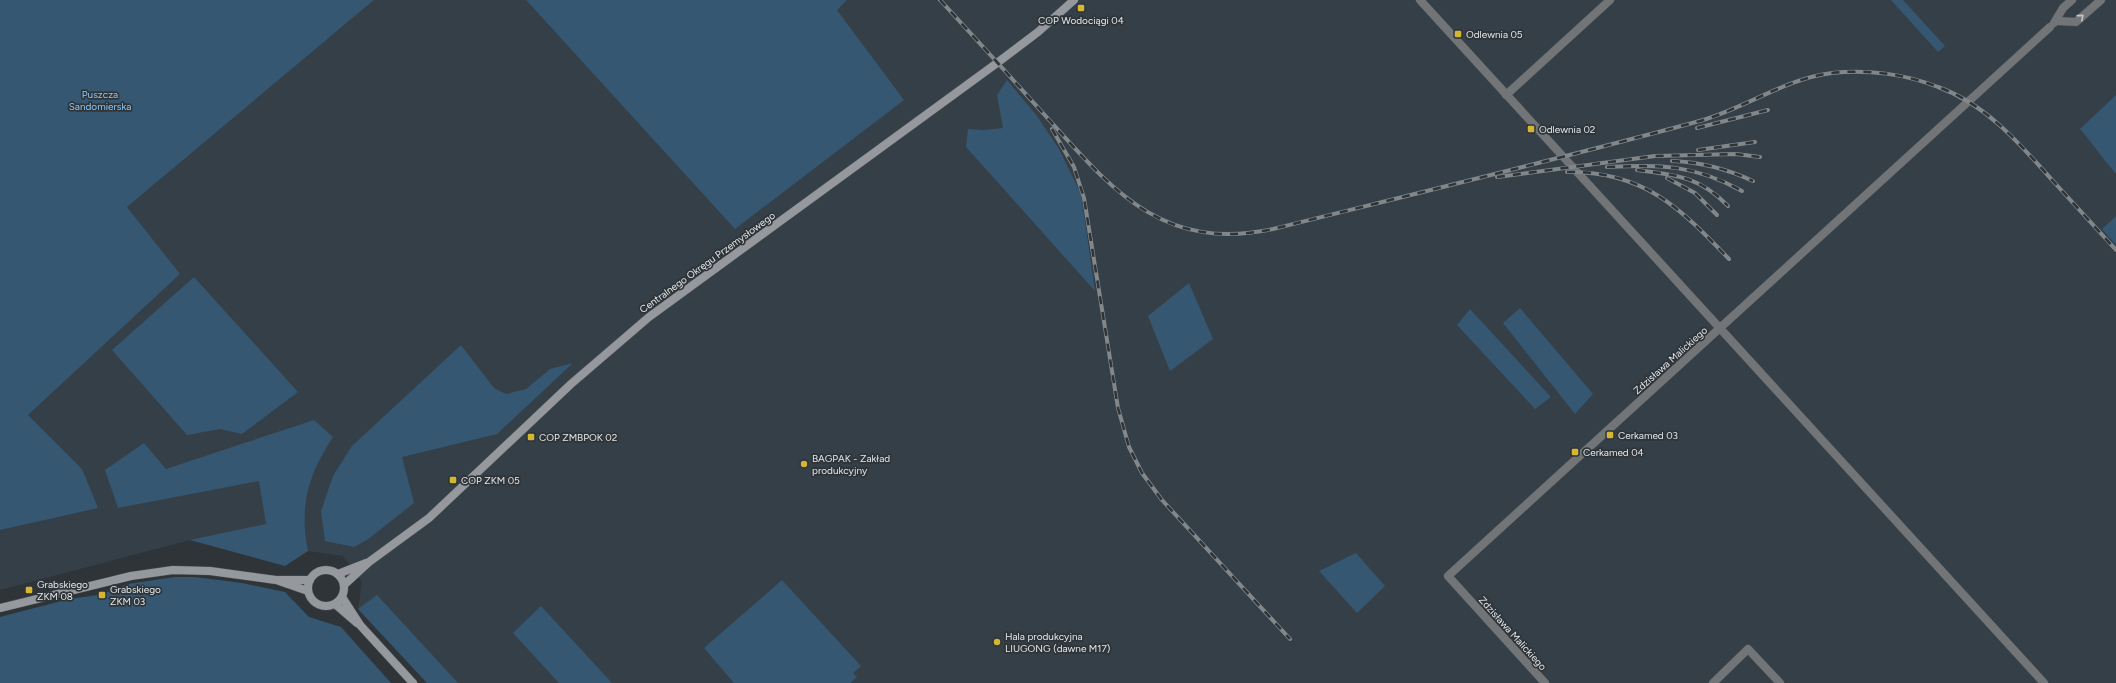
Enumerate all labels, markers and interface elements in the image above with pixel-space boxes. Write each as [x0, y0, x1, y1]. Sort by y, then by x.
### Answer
marker: COP Wodociągi 04 [1076, 3, 1086, 13]
place label: COP Wodociągi 04 [1038, 14, 1124, 27]
one-way arrow [2076, 15, 2084, 22]
place label: Odlewnia 05 [1466, 28, 1523, 41]
marker: Odlewnia 05 [1453, 29, 1463, 39]
park label: Puszcza Sandomierska [69, 88, 131, 113]
place label: Odlewnia 02 [1539, 123, 1595, 136]
marker: Odlewnia 02 [1526, 124, 1536, 134]
street label: Centralnego Okręgu Przemysłowego [637, 209, 778, 316]
street label: Zdzisława Malickiego [1631, 324, 1710, 397]
place label: Cerkamed 03 [1618, 429, 1678, 442]
marker: Cerkamed 03 [1605, 430, 1615, 440]
place label: COP ZMBPOK 02 [539, 431, 617, 444]
marker: COP ZMBPOK 02 [526, 432, 536, 442]
place label: Cerkamed 04 [1583, 446, 1644, 459]
marker: Cerkamed 04 [1570, 447, 1580, 457]
place label: BAGPAK - Zakład produkcyjny [812, 452, 890, 477]
marker: BAGPAK - Zakład produkcyjny [799, 459, 809, 469]
place label: COP ZKM 05 [461, 474, 520, 487]
marker: COP ZKM 05 [448, 475, 458, 485]
place label: Grabskiego ZKM 08 [37, 578, 88, 603]
place label: Grabskiego ZKM 03 [110, 583, 161, 608]
marker: Grabskiego ZKM 08 [24, 585, 34, 595]
marker: Grabskiego ZKM 03 [97, 590, 107, 600]
street label: Zdzisława Malickiego [1476, 594, 1549, 673]
place label: Hala produkcyjna LIUGONG (dawne M17) [1005, 630, 1110, 655]
marker: Hala produkcyjna LIUGONG (dawne M17) [992, 637, 1002, 647]

